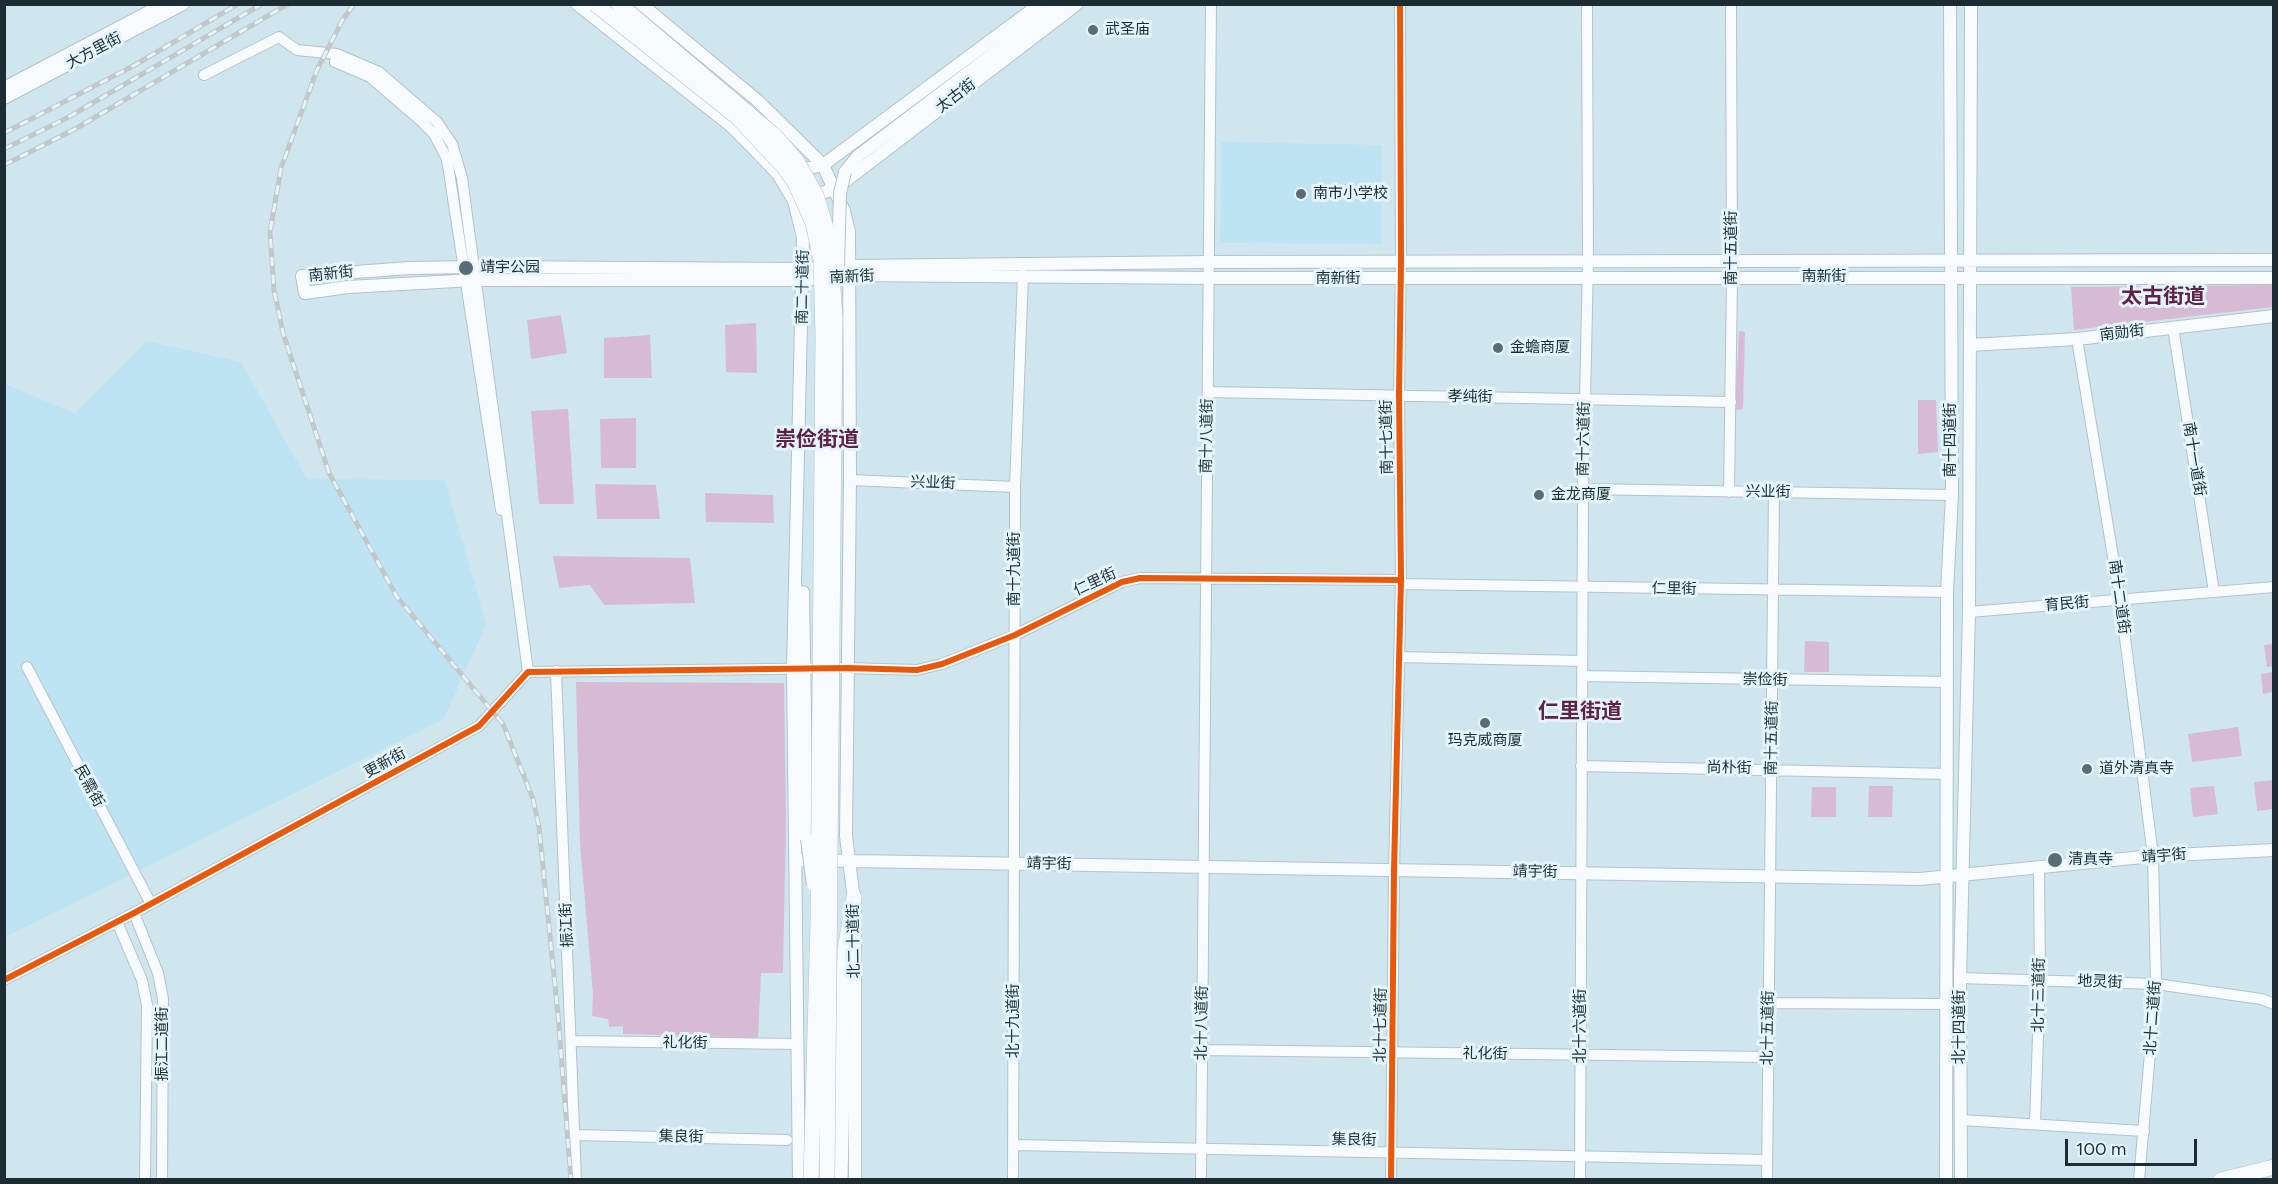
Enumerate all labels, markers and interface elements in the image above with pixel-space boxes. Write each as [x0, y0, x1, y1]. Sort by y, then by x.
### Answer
place label: 武圣庙 [1105, 21, 1150, 39]
marker: 武圣庙 [1086, 23, 1100, 37]
street label: 大方里街 [63, 29, 125, 73]
street label: 太古街 [933, 75, 979, 117]
place label: 南市小学校 [1313, 185, 1388, 203]
marker: 南市小学校 [1294, 187, 1308, 201]
street label: 南十五道街 [1723, 211, 1741, 285]
street label: 南二十道街 [793, 249, 813, 325]
marker: 靖宇公园 [457, 259, 475, 277]
place label: 靖宇公园 [480, 259, 540, 277]
street label: 南新街 [308, 263, 354, 285]
street label: 南新街 [829, 267, 875, 287]
street label: 南新街 [1802, 268, 1846, 286]
street label: 南新街 [1316, 270, 1360, 288]
district label: 太古街道 [2121, 284, 2205, 310]
street label: 南勋街 [2099, 321, 2145, 345]
place label: 金蟾商厦 [1510, 339, 1570, 357]
marker: 金蟾商厦 [1491, 341, 1505, 355]
street label: 孝纯街 [1447, 388, 1493, 406]
street label: 南十八道街 [1197, 398, 1217, 474]
street label: 南十七道街 [1377, 399, 1397, 475]
street label: 南十六道街 [1574, 401, 1594, 477]
street label: 南十四道街 [1942, 403, 1960, 477]
street label: 南十一道街 [2179, 421, 2209, 497]
district label: 崇俭街道 [775, 427, 859, 453]
street label: 兴业街 [910, 473, 956, 493]
street label: 兴业街 [1745, 483, 1791, 501]
place label: 金龙商厦 [1551, 486, 1611, 504]
marker: 金龙商厦 [1532, 488, 1546, 502]
street label: 南十九道街 [1006, 532, 1024, 606]
street label: 南十二道街 [2105, 559, 2133, 635]
street label: 仁里街 [1071, 564, 1119, 600]
street label: 仁里街 [1651, 580, 1697, 598]
street label: 育民街 [2044, 593, 2090, 615]
street label: 崇俭街 [1742, 671, 1788, 689]
district label: 仁里街道 [1538, 699, 1622, 725]
street label: 南十五道街 [1762, 700, 1782, 776]
marker: 玛克威商厦 [1478, 716, 1492, 730]
place label: 玛克威商厦 [1448, 732, 1522, 750]
street label: 更新街 [361, 744, 409, 782]
street label: 尚朴街 [1706, 759, 1752, 777]
place label: 道外清真寺 [2099, 760, 2174, 778]
street label: 民需街 [70, 762, 108, 810]
marker: 道外清真寺 [2080, 762, 2094, 776]
street label: 靖宇街 [2141, 845, 2187, 867]
marker: 清真寺 [2046, 851, 2064, 869]
place label: 清真寺 [2068, 851, 2113, 869]
street label: 靖宇街 [1026, 855, 1072, 873]
street label: 靖宇街 [1512, 863, 1558, 881]
street label: 振江街 [557, 902, 577, 948]
street label: 北二十道街 [844, 903, 864, 979]
street label: 北十三道街 [2029, 957, 2049, 1033]
street label: 地灵街 [2077, 972, 2123, 992]
street label: 北十二道街 [2141, 980, 2165, 1056]
street label: 北十九道街 [1005, 984, 1023, 1058]
street label: 北十八道街 [1192, 985, 1212, 1061]
street label: 北十七道街 [1371, 987, 1391, 1063]
street label: 北十六道街 [1572, 989, 1590, 1063]
street label: 北十五道街 [1758, 990, 1778, 1066]
street label: 北十四道街 [1951, 990, 1969, 1064]
street label: 振江二道街 [154, 1007, 172, 1081]
street label: 礼化街 [662, 1034, 708, 1052]
street label: 礼化街 [1462, 1045, 1508, 1063]
scale bar [2068, 1127, 2200, 1165]
street label: 集良街 [658, 1128, 704, 1146]
street label: 集良街 [1331, 1131, 1377, 1149]
text: 100 m [2076, 1138, 2126, 1160]

